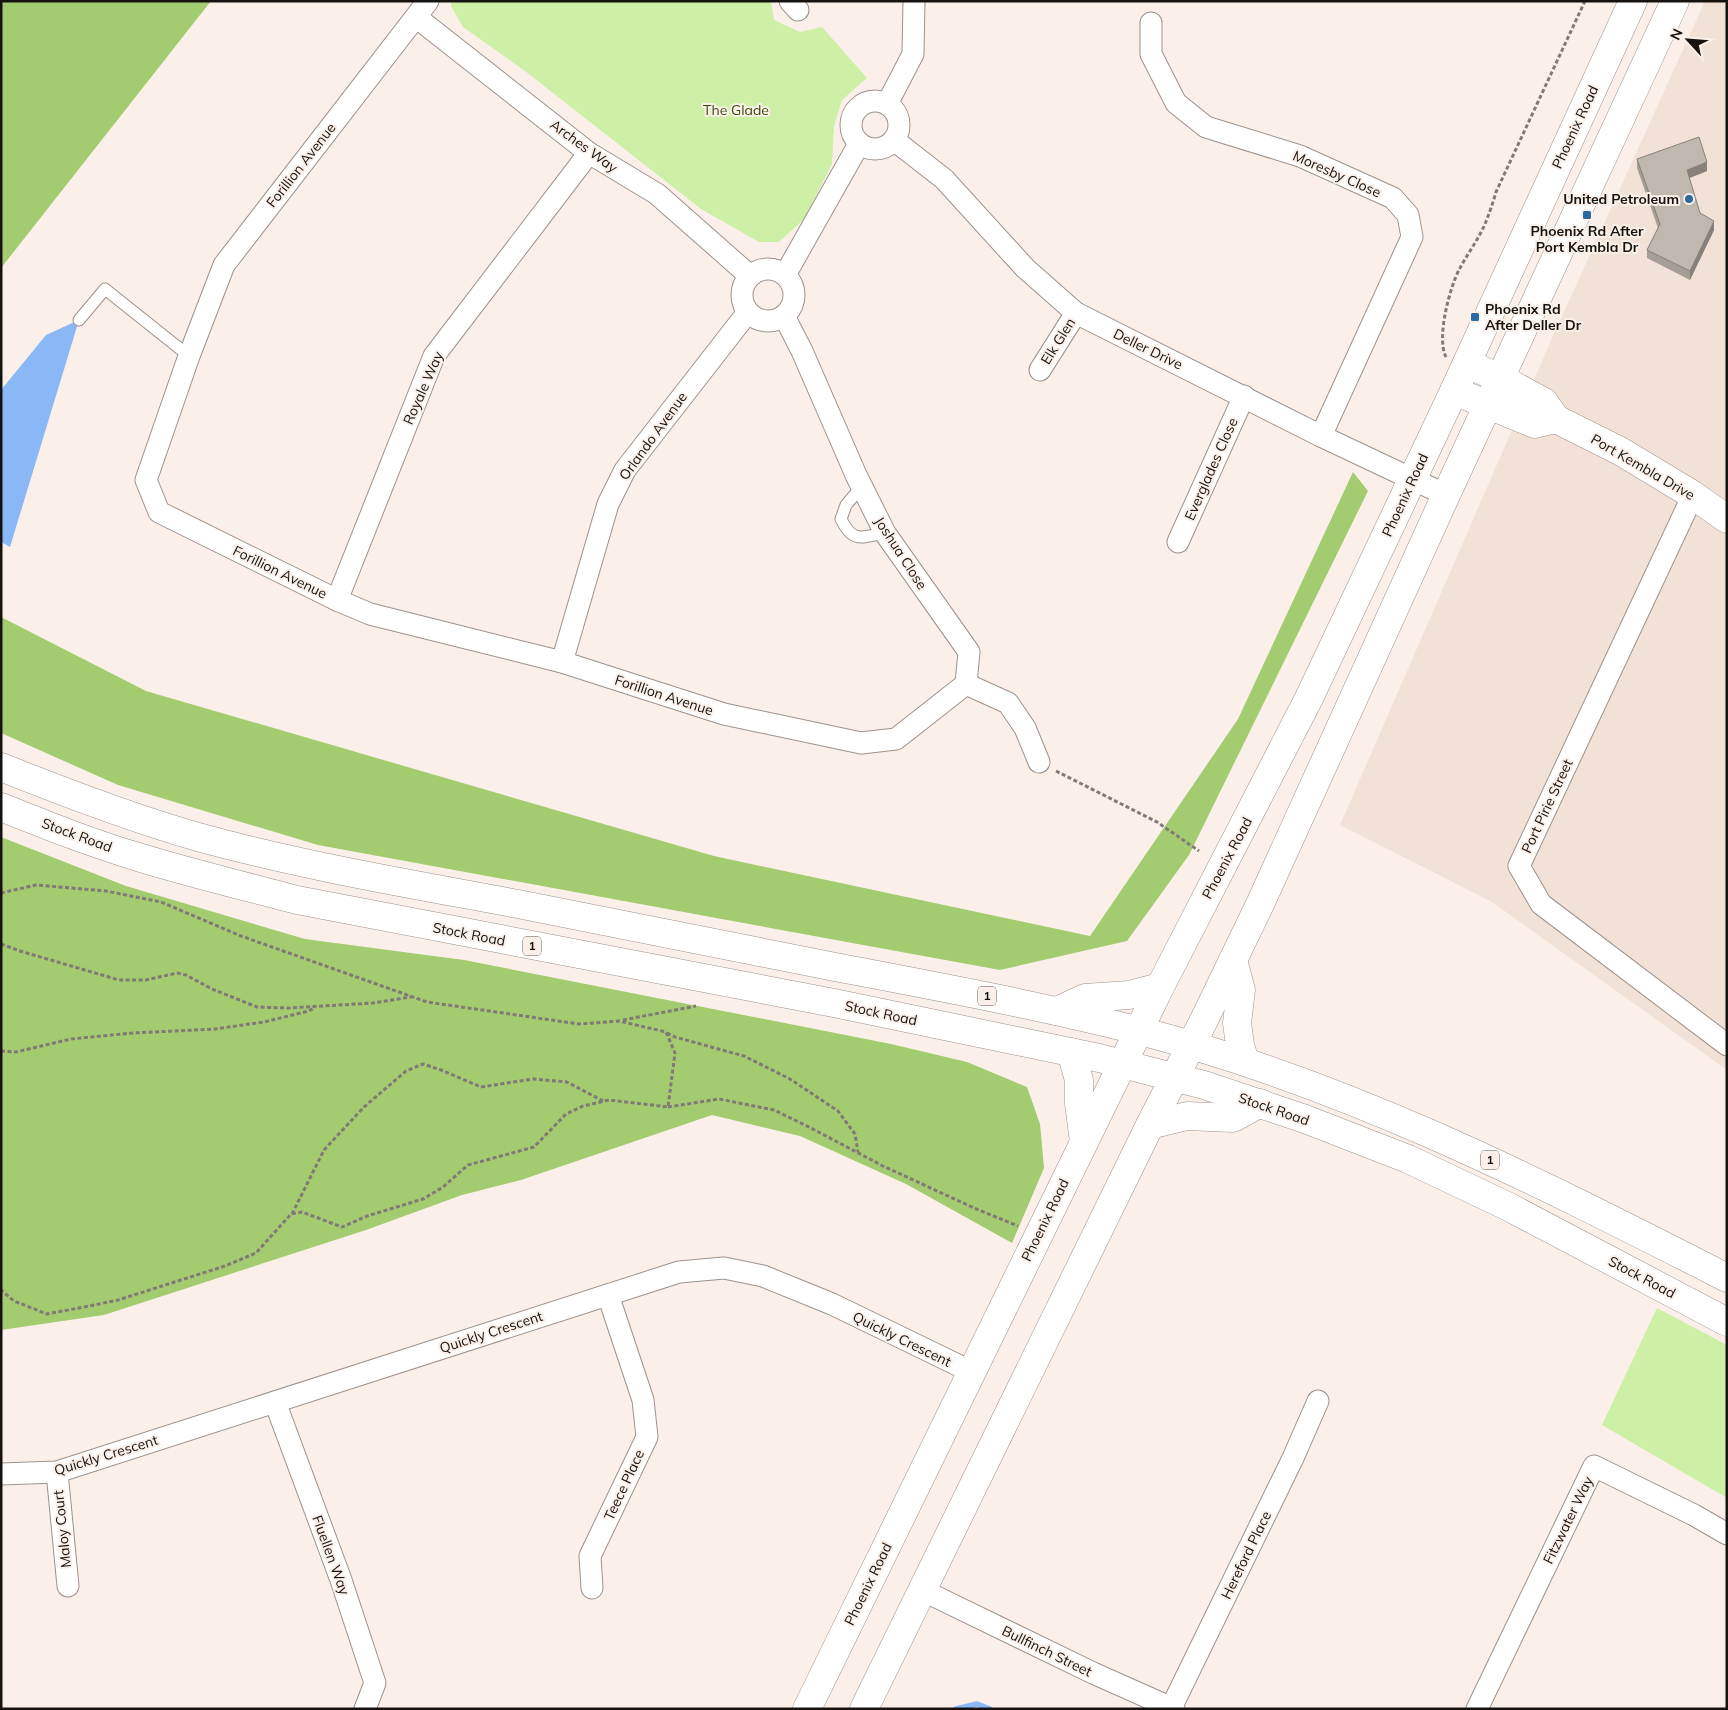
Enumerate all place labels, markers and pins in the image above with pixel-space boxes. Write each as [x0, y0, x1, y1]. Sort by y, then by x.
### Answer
place label: United Petroleum [1563, 190, 1679, 208]
marker: United Petroleum [1683, 193, 1695, 205]
marker: Phoenix Rd After Port Kembla Dr [1581, 209, 1593, 221]
place label: Phoenix Rd After Port Kembla Dr [1530, 222, 1644, 256]
place label: Phoenix Rd After Deller Dr [1485, 300, 1582, 334]
marker: Phoenix Rd After Deller Dr [1469, 311, 1481, 323]

